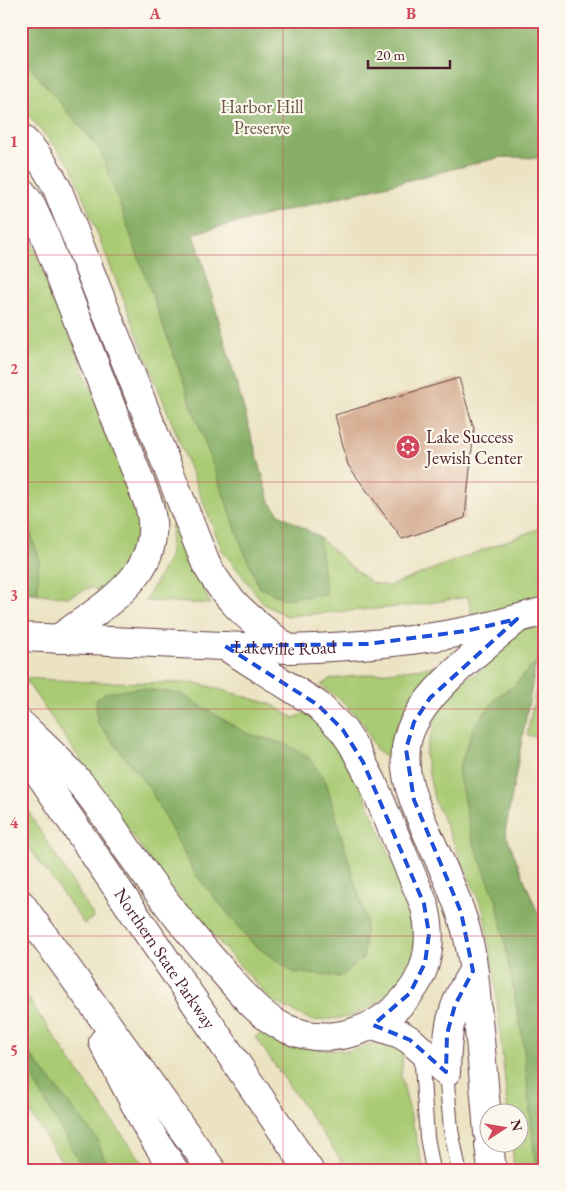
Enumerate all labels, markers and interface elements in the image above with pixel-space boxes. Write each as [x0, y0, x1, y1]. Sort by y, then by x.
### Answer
text: A [148, 3, 161, 24]
text: B [406, 3, 416, 24]
scale bar [368, 38, 451, 70]
text: 20 m [376, 45, 405, 64]
park label: Harbor Hill Preserve [220, 95, 304, 139]
text: 1 [10, 131, 18, 152]
text: 2 [10, 358, 19, 379]
place label: Lake Success Jewish Center [424, 425, 523, 469]
synagogue icon: Lake Success Jewish Center [395, 434, 421, 460]
text: 3 [10, 585, 18, 606]
street label: Lakeville Road [233, 635, 337, 660]
text: 4 [10, 812, 19, 833]
street label: Northern State Parkway [109, 883, 222, 1033]
text: 5 [10, 1040, 18, 1061]
north arrow [478, 1104, 528, 1154]
text: N [507, 1118, 527, 1133]

